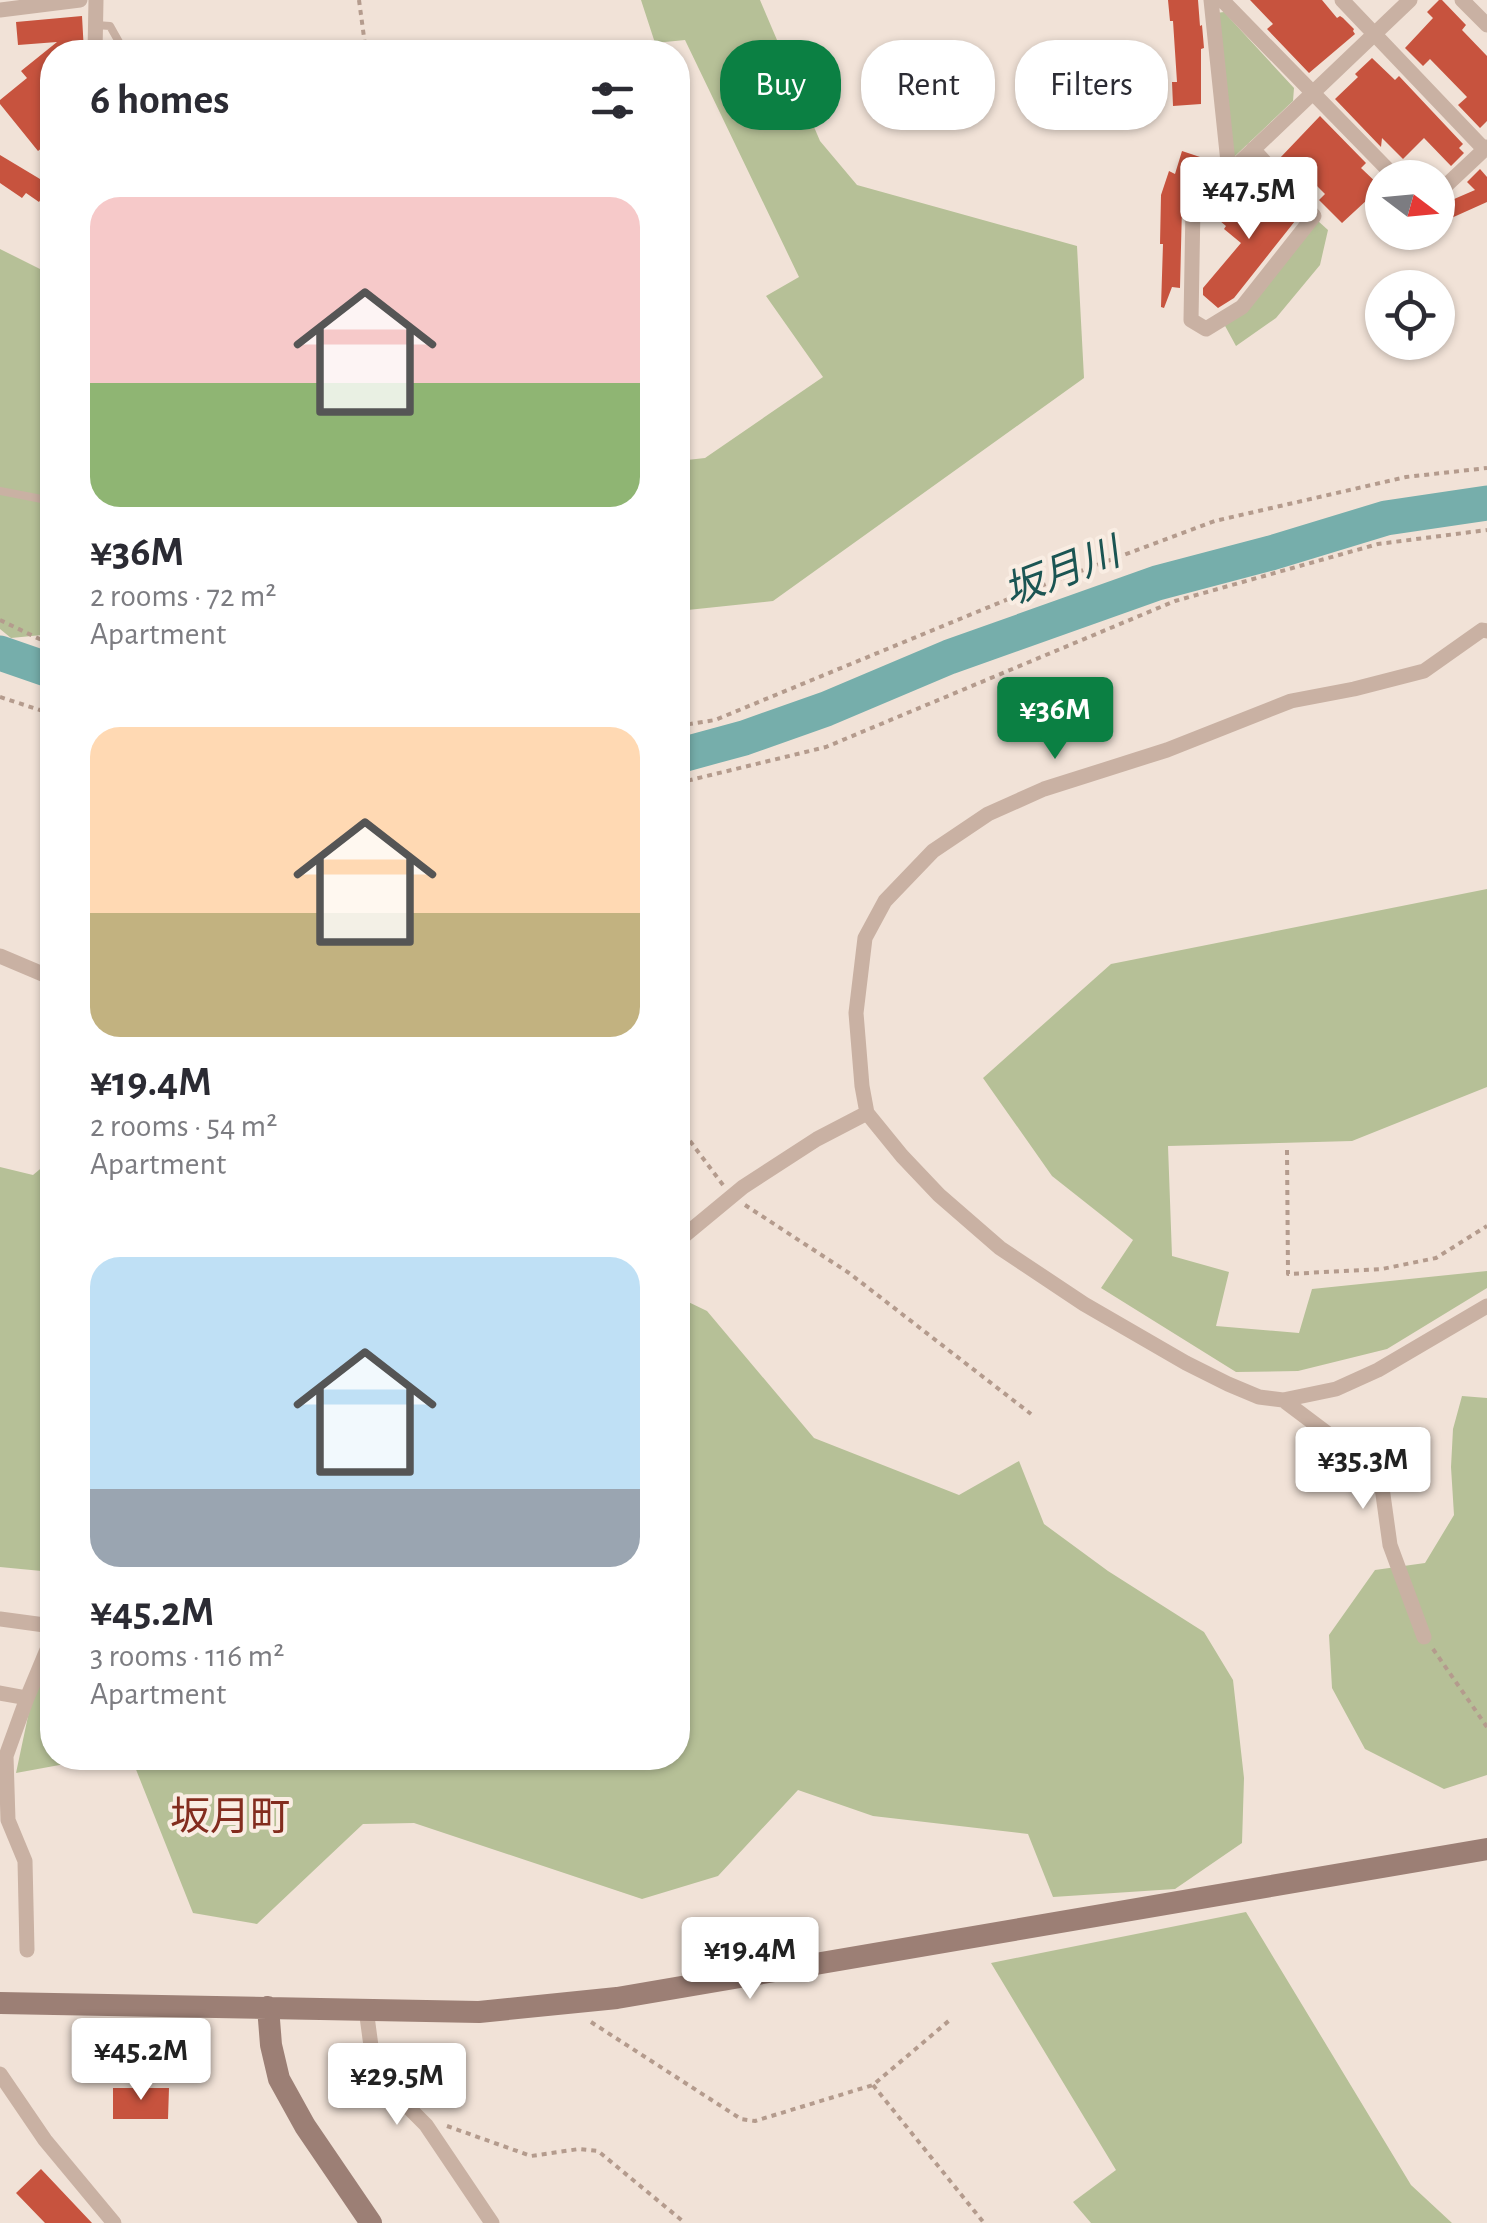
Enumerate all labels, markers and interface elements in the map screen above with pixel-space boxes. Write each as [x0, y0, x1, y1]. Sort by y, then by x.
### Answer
chip: Buy [720, 40, 841, 130]
chip: Rent [861, 40, 995, 130]
chip: Filters [1015, 40, 1168, 130]
icon: filters [585, 73, 640, 128]
text: 6 homes [90, 79, 229, 121]
pin: ¥47.5M [1168, 157, 1330, 242]
north arrow [1365, 160, 1455, 250]
map controls [1365, 160, 1455, 360]
text: ¥47.5M [1202, 173, 1296, 205]
icon: home [275, 262, 455, 442]
button: locate [1365, 270, 1455, 360]
water label: 坂月川 [998, 530, 1129, 613]
text: ¥36M [90, 531, 184, 573]
text: 2 rooms · 72 m² [90, 580, 277, 612]
text: Apartment [90, 618, 226, 650]
pin: ¥36M [996, 677, 1114, 762]
text: ¥36M [1019, 693, 1091, 725]
icon: home [275, 792, 455, 972]
text: ¥19.4M [90, 1061, 212, 1103]
text: 2 rooms · 54 m² [90, 1110, 277, 1142]
text: Apartment [90, 1148, 226, 1180]
icon: home [275, 1322, 455, 1502]
pin: ¥35.3M [1282, 1427, 1444, 1512]
text: ¥35.3M [1317, 1443, 1409, 1475]
text: ¥45.2M [90, 1591, 214, 1633]
text: 3 rooms · 116 m² [90, 1640, 284, 1672]
text: Apartment [90, 1678, 226, 1710]
district label: 坂月町 [170, 1796, 290, 1838]
pin: ¥19.4M [669, 1917, 831, 2002]
text: ¥19.4M [704, 1933, 796, 1965]
pin: ¥45.2M [60, 2018, 222, 2103]
text: ¥45.2M [94, 2034, 188, 2066]
pin: ¥29.5M [316, 2043, 478, 2128]
text: ¥29.5M [350, 2059, 444, 2091]

